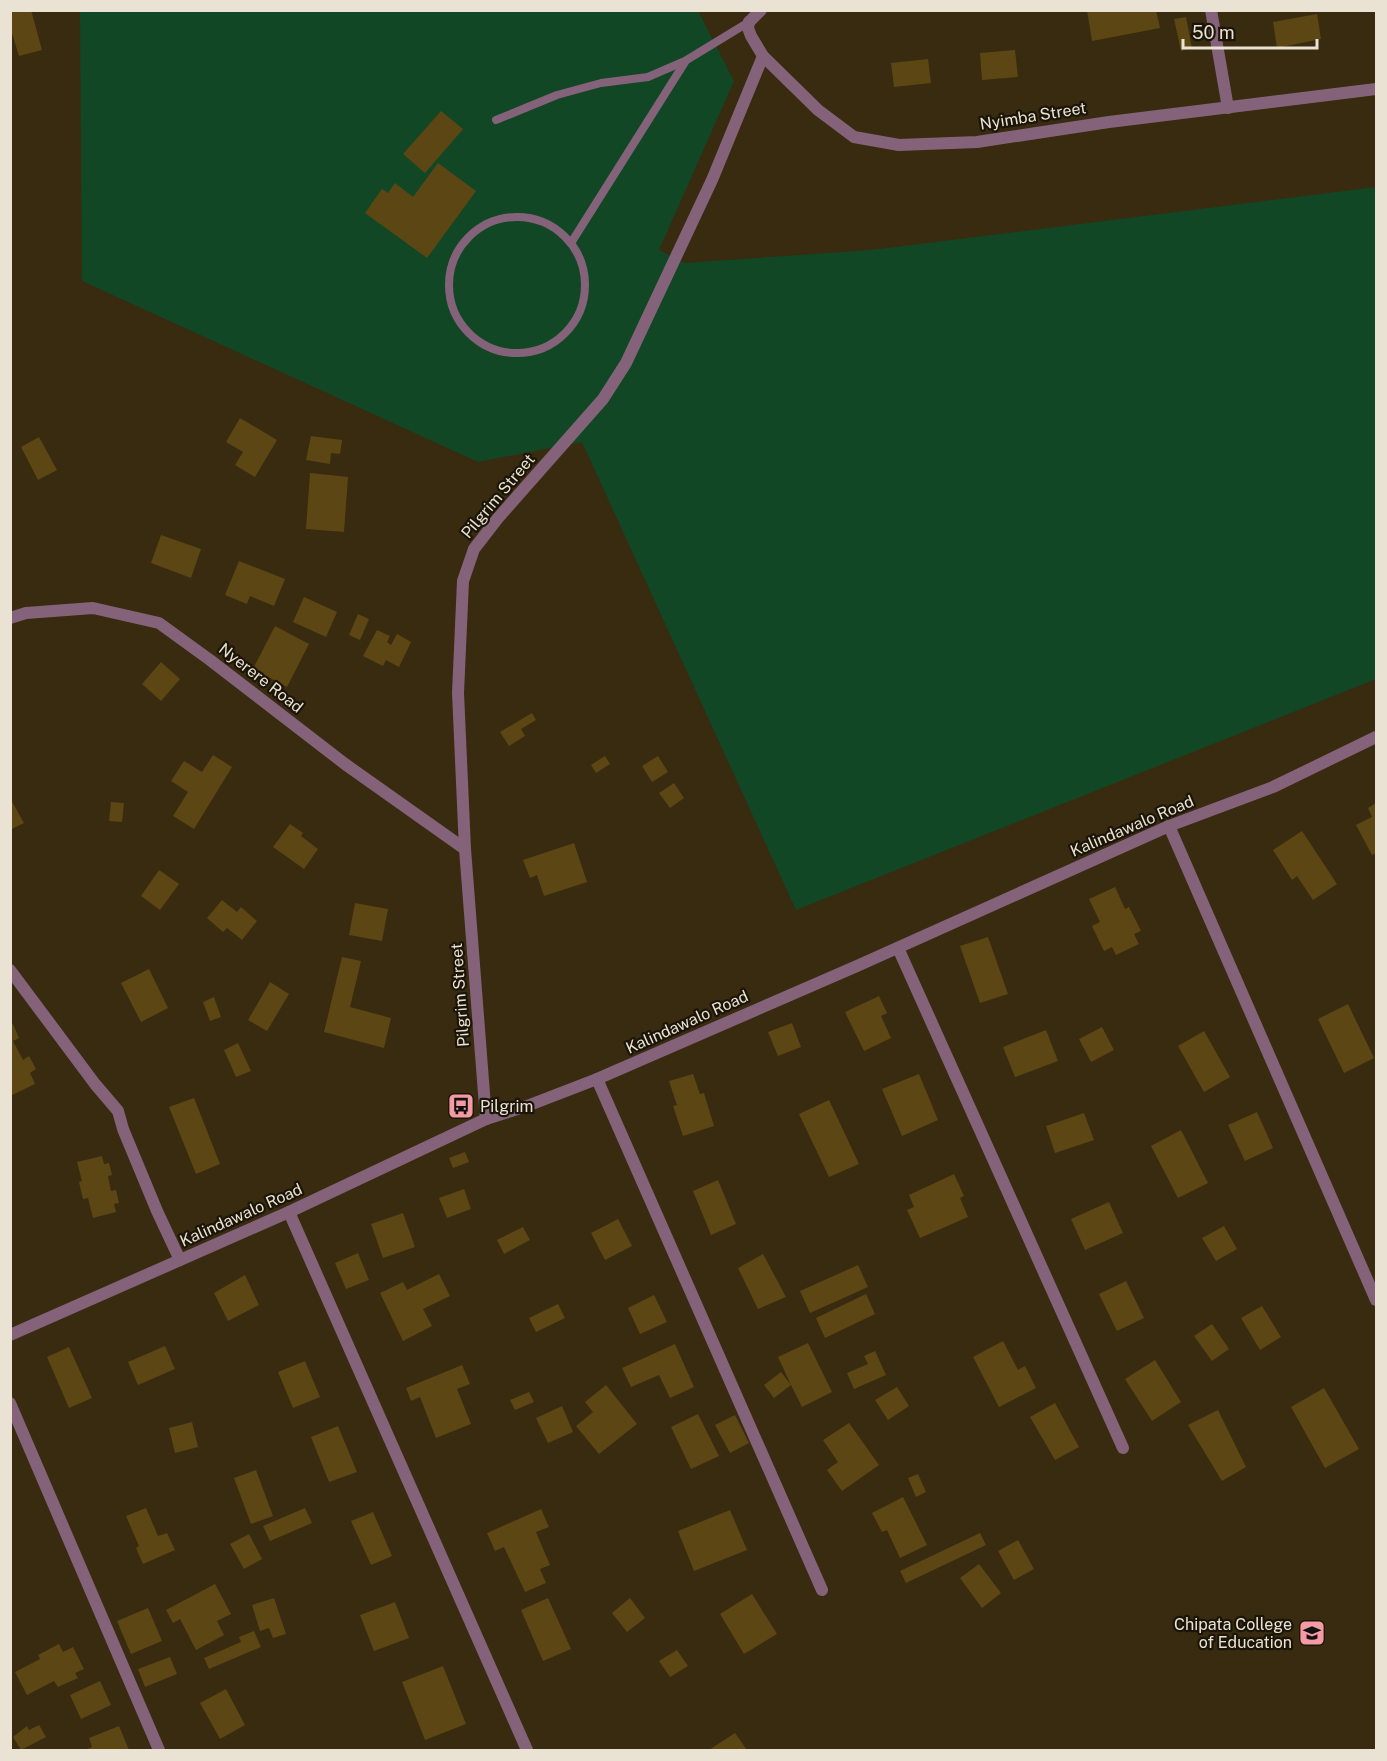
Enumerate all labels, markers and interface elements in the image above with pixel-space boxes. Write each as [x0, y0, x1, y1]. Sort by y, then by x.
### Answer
scale bar [1183, 12, 1316, 50]
text: 50 m [1192, 22, 1235, 43]
street label: Nyimba Street [978, 98, 1088, 134]
street label: Pilgrim Street [457, 450, 539, 542]
street label: Nyerere Road [215, 639, 307, 717]
street label: Kalindawalo Road [1067, 791, 1197, 861]
street label: Pilgrim Street [447, 942, 473, 1048]
street label: Kalindawalo Road [623, 986, 751, 1058]
bus stop icon: Pilgrim [446, 1091, 476, 1121]
place label: Pilgrim [480, 1097, 533, 1116]
street label: Kalindawalo Road [177, 1179, 305, 1251]
place label: Chipata College of Education [1174, 1615, 1292, 1652]
school or university icon: Chipata College of Education [1297, 1618, 1327, 1648]

